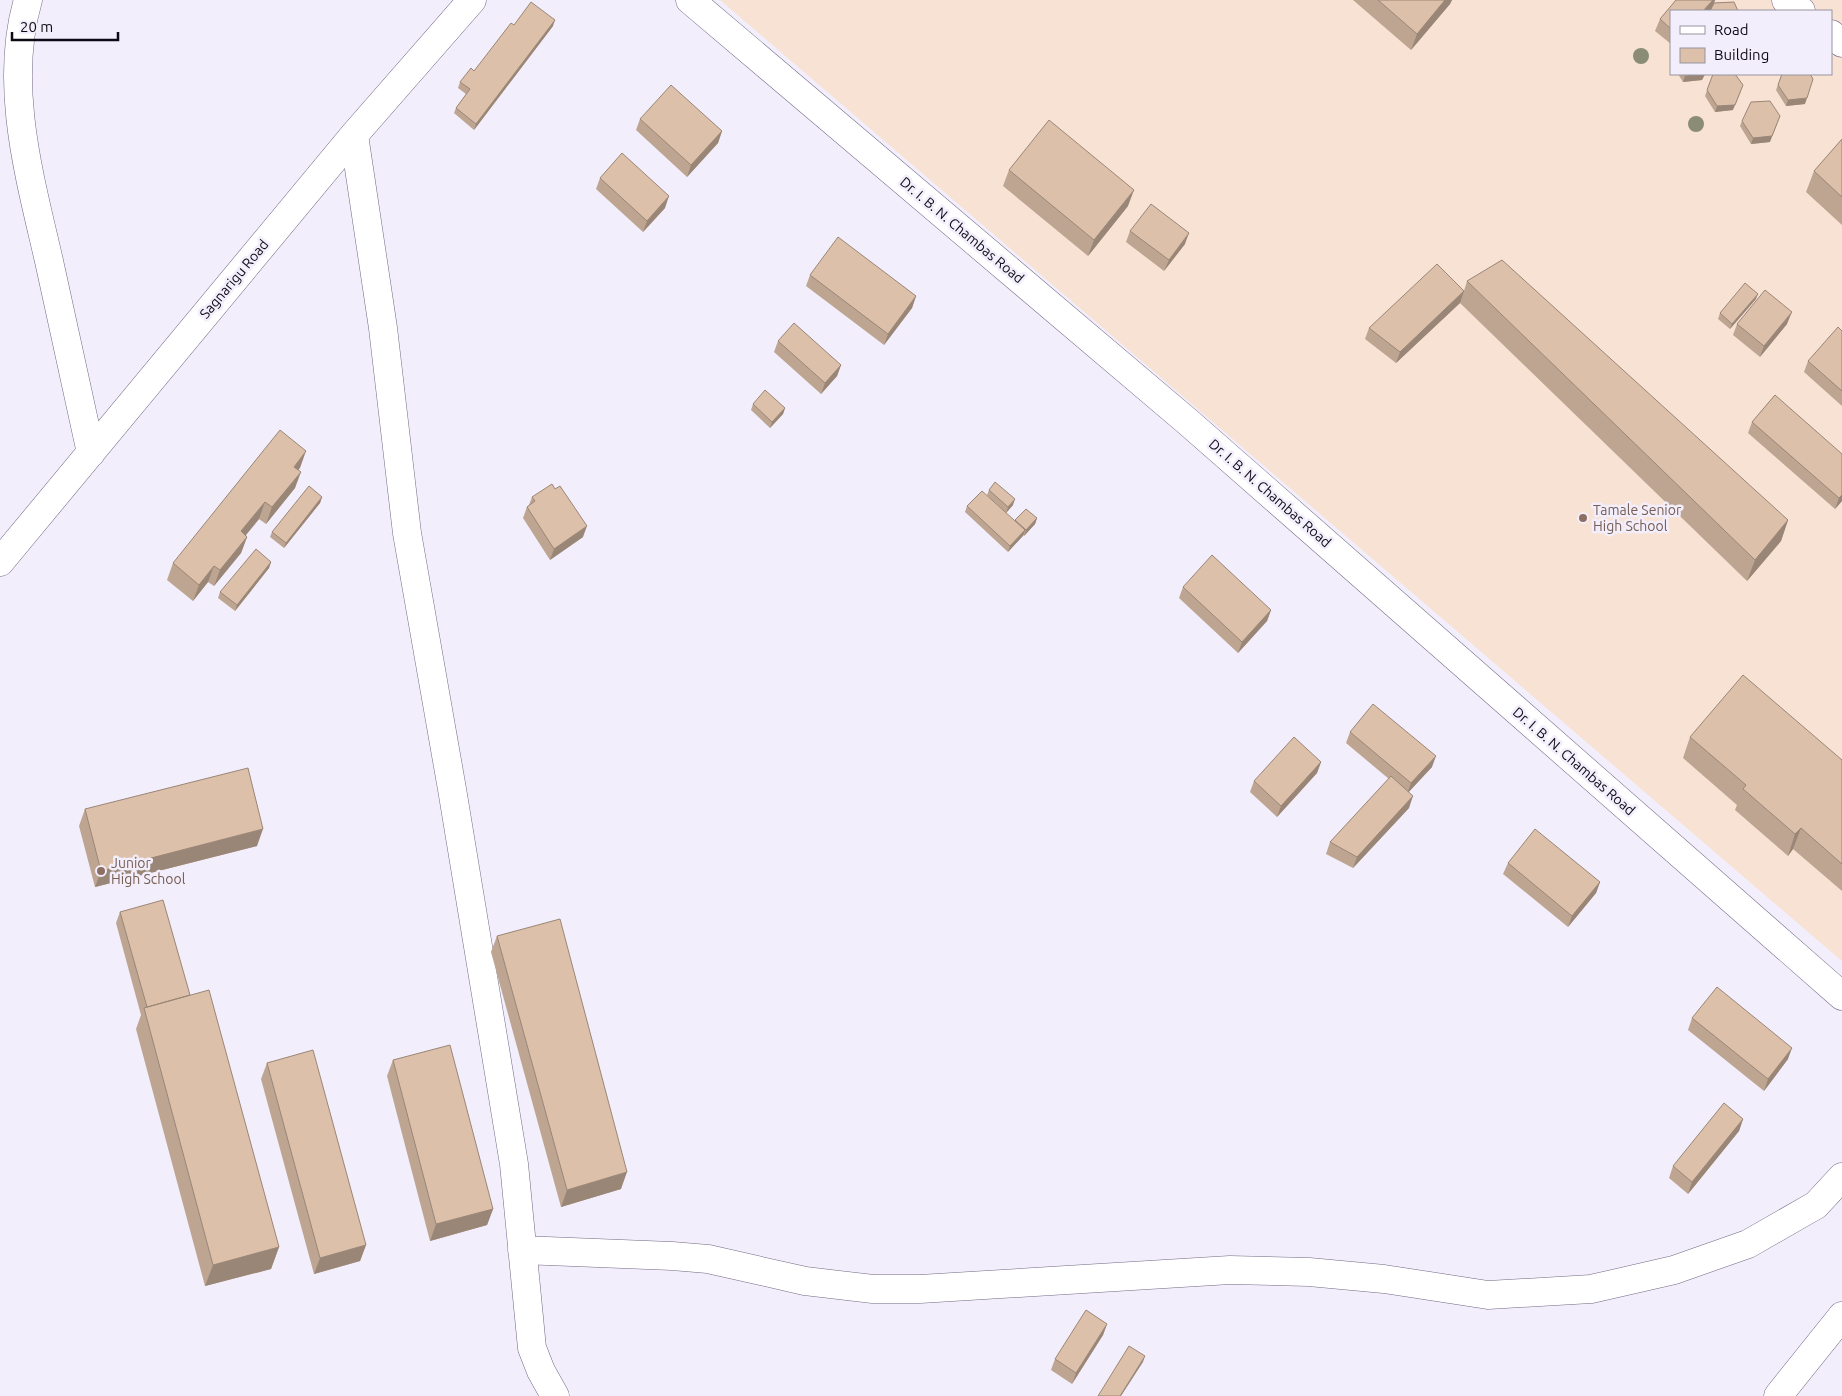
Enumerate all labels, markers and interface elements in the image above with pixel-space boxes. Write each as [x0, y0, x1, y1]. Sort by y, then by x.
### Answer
scale bar [12, 10, 119, 42]
legend [1670, 10, 1832, 75]
text: 20 m [20, 18, 53, 35]
text: Road [1714, 21, 1749, 38]
text: Building [1714, 46, 1769, 63]
street label: Dr. I. B. N. Chambas Road [897, 174, 1027, 286]
street label: Sagnarigu Road [196, 236, 272, 322]
street label: Dr. I. B. N. Chambas Road [1206, 436, 1334, 550]
place label: Tamale Senior High School [1593, 502, 1682, 534]
marker: Tamale Senior High School [1577, 512, 1589, 524]
street label: Dr. I. B. N. Chambas Road [1510, 704, 1638, 818]
place label: Junior High School [111, 855, 186, 887]
marker: Junior High School [95, 865, 107, 877]

